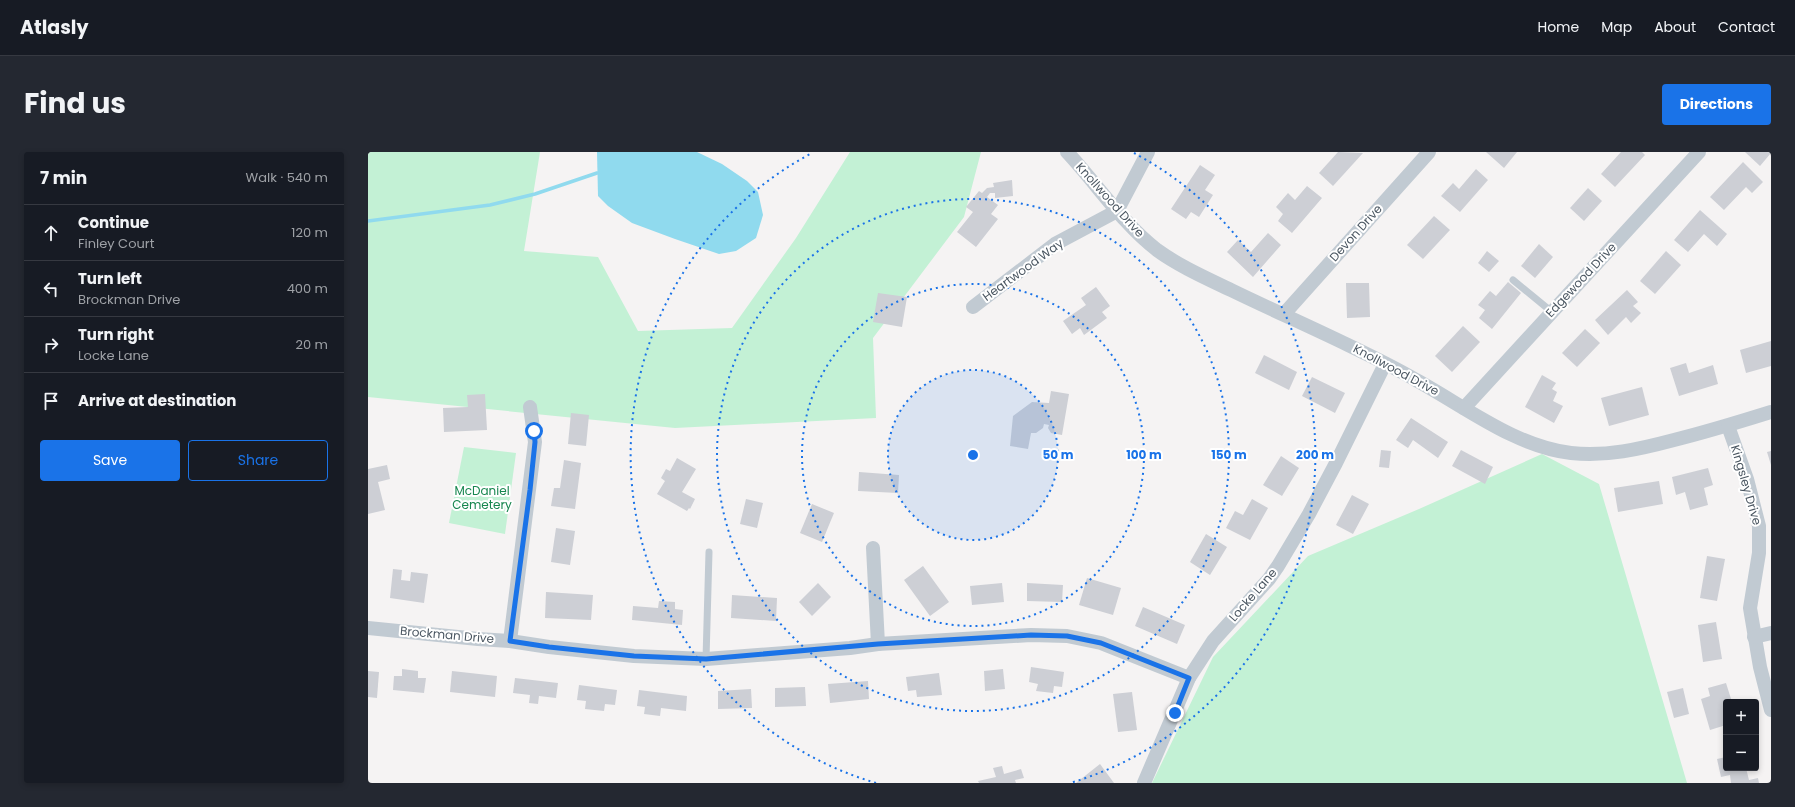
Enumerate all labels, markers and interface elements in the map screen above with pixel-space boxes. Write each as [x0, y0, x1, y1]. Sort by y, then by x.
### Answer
text: Atlasly [20, 14, 88, 41]
text: Home [1537, 17, 1579, 37]
text: Map [1601, 17, 1632, 37]
text: About [1654, 17, 1696, 37]
text: Contact [1718, 17, 1775, 37]
text: Find us [24, 84, 126, 123]
button: Directions [1662, 84, 1771, 125]
street label: Knollwood Drive [1072, 159, 1148, 241]
text: 7 min [40, 166, 87, 190]
text: Walk · 540 m [246, 168, 328, 187]
street label: Devon Drive [1325, 200, 1386, 265]
text: Continue [78, 212, 149, 233]
icon: ahead [40, 222, 62, 244]
text: 120 m [291, 223, 328, 242]
text: Finley Court [78, 234, 154, 253]
street label: Heartwood Way [979, 234, 1067, 305]
street label: Edgewood Drive [1542, 239, 1620, 321]
text: Turn left [78, 268, 142, 289]
icon: left [40, 278, 62, 300]
text: 400 m [287, 279, 328, 298]
text: Brockman Drive [78, 290, 180, 309]
text: Turn right [78, 324, 154, 345]
icon: right [40, 334, 62, 356]
text: 20 m [295, 335, 328, 354]
street label: Knollwood Drive [1350, 340, 1442, 399]
text: Locke Lane [78, 346, 149, 365]
icon: arrive [40, 390, 62, 412]
text: Arrive at destination [78, 390, 236, 411]
route start [525, 422, 543, 440]
button: Save [40, 440, 180, 481]
button: Share [188, 440, 328, 481]
street label: Kingsley Drive [1727, 443, 1766, 527]
text: 50 m [1043, 446, 1074, 463]
text: 100 m [1126, 446, 1162, 463]
text: 150 m [1211, 446, 1247, 463]
text: 200 m [1296, 446, 1334, 463]
centre of rings [966, 448, 980, 462]
park label: McDaniel Cemetery [452, 482, 512, 513]
street label: Locke Lane [1225, 564, 1280, 625]
street label: Brockman Drive [399, 622, 495, 647]
map controls [1723, 699, 1759, 771]
button: + [1723, 699, 1759, 735]
route end [1166, 704, 1184, 722]
button: − [1723, 735, 1759, 771]

